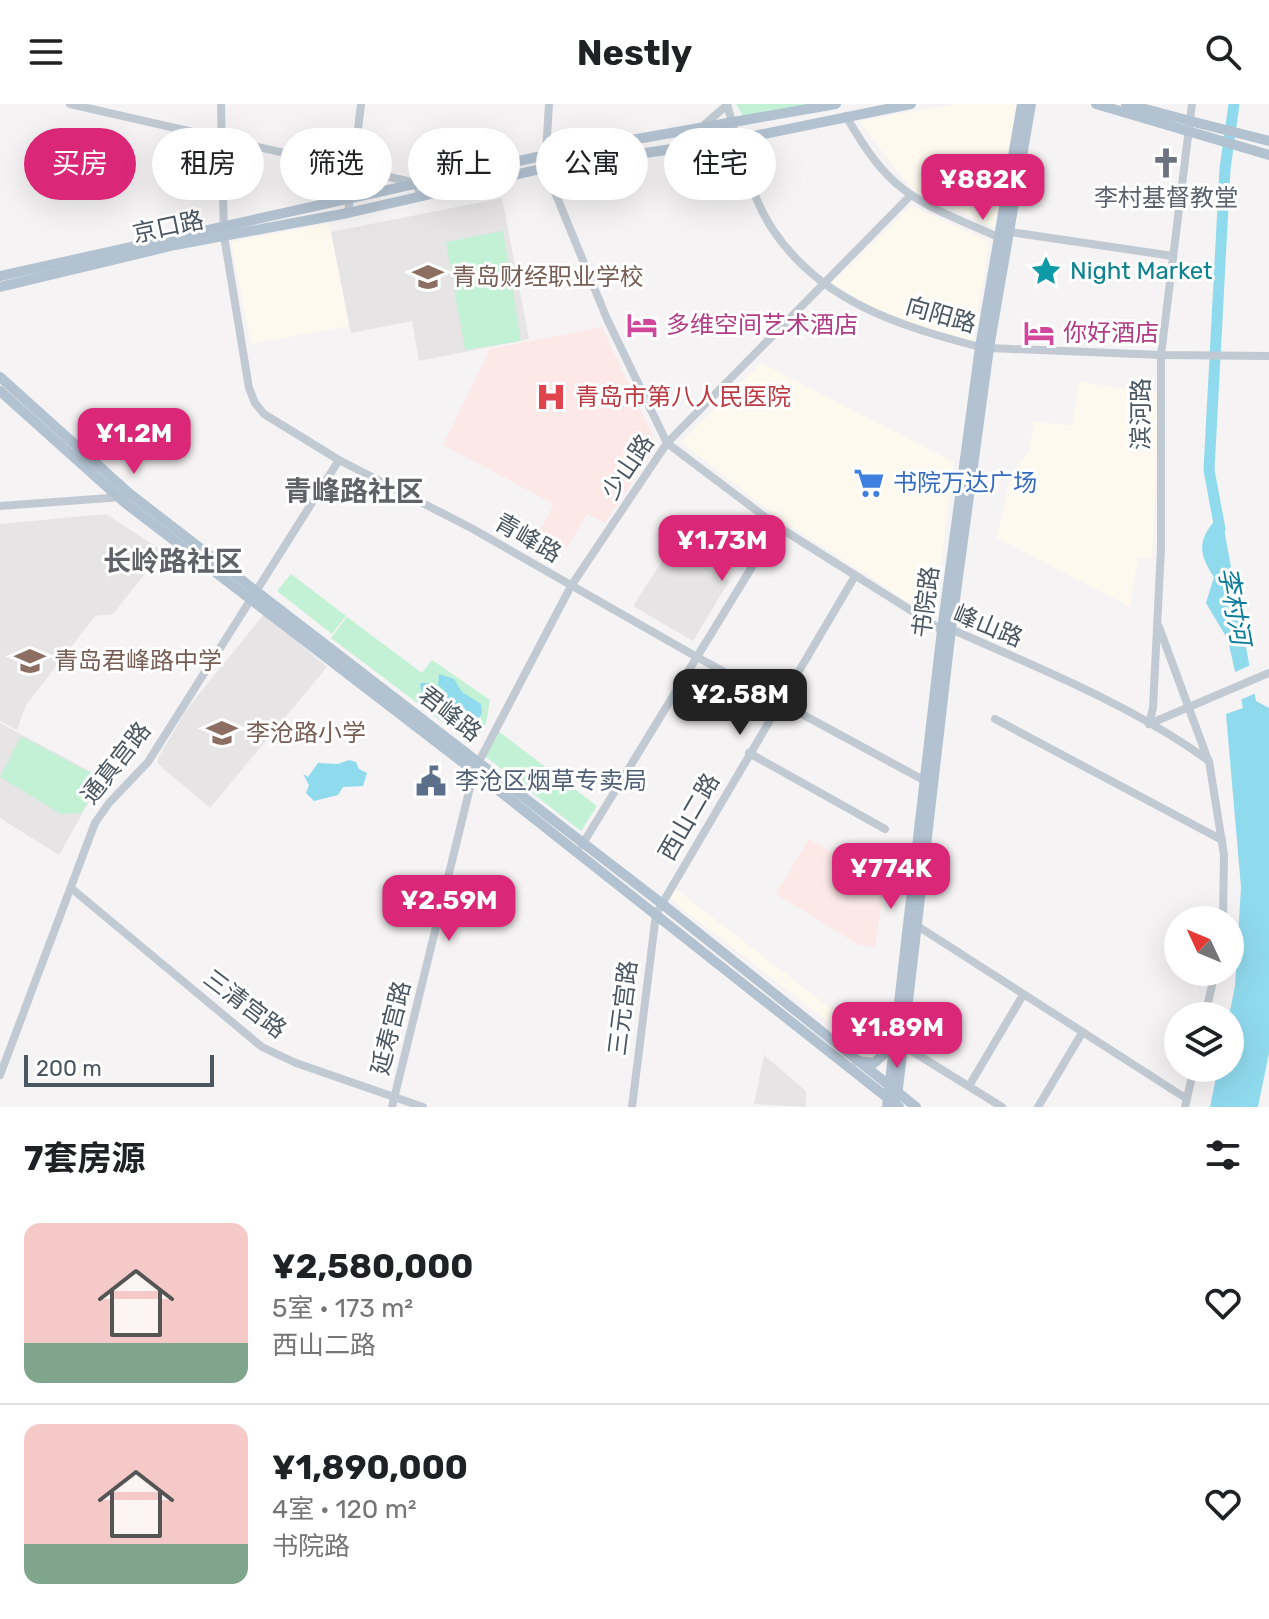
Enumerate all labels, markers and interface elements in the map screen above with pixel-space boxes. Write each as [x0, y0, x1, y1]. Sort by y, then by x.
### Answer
icon: menu [24, 30, 68, 74]
icon: search [1201, 30, 1245, 74]
text: Nestly [577, 31, 692, 74]
chip: 买房 [24, 128, 136, 200]
chip: 租房 [152, 128, 264, 200]
chip: 筛选 [280, 128, 392, 200]
chip: 新上 [408, 128, 520, 200]
chip: 公寓 [536, 128, 648, 200]
chip: 住宅 [664, 128, 776, 200]
church icon: 李村基督教堂 [1149, 146, 1183, 180]
pin: ¥882K [927, 154, 1039, 222]
text: ¥882K [939, 164, 1027, 195]
place label: 李村基督教堂 [1094, 184, 1238, 212]
street label: 京口路 [130, 206, 206, 248]
place icon: Night Market [1029, 254, 1063, 288]
place label: Night Market [1070, 257, 1213, 285]
school or university icon: 青岛财经职业学校 [411, 260, 445, 294]
place label: 青岛财经职业学校 [452, 263, 644, 291]
street label: 向阳路 [903, 292, 979, 338]
hotel icon: 多维空间艺术酒店 [625, 308, 659, 342]
place label: 多维空间艺术酒店 [666, 311, 858, 339]
hotel icon: 你好酒店 [1022, 316, 1056, 350]
place label: 你好酒店 [1063, 319, 1159, 347]
street label: 滨河路 [1127, 378, 1155, 450]
hospital icon: 青岛市第八人民医院 [534, 380, 568, 414]
place label: 青岛市第八人民医院 [575, 383, 791, 411]
pin: ¥1.2M [78, 408, 190, 476]
text: ¥1.2M [96, 418, 172, 449]
street label: 少山路 [596, 429, 660, 505]
supermarket icon: 书院万达广场 [852, 466, 886, 500]
place label: 书院万达广场 [893, 469, 1037, 497]
district label: 青峰路社区 [284, 475, 424, 508]
street label: 青峰路 [490, 508, 566, 568]
pin: ¥1.73M [657, 515, 787, 583]
text: ¥1.73M [677, 525, 767, 556]
district label: 长岭路社区 [103, 545, 243, 578]
street label: 书院路 [908, 565, 944, 639]
water label: 李村河 [1212, 565, 1257, 652]
street label: 峰山路 [949, 600, 1027, 652]
school or university icon: 青岛君峰路中学 [13, 644, 47, 678]
place label: 青岛君峰路中学 [54, 647, 222, 675]
pin: ¥2.58M [675, 669, 805, 737]
text: ¥2.58M [691, 679, 789, 710]
street label: 君峰路 [413, 681, 487, 747]
school or university icon: 李沧路小学 [205, 716, 239, 750]
street label: 通真宫路 [75, 717, 157, 809]
place label: 李沧路小学 [246, 719, 366, 747]
public building icon: 李沧区烟草专卖局 [414, 764, 448, 798]
place label: 李沧区烟草专卖局 [455, 767, 647, 795]
street label: 西山二路 [653, 768, 725, 866]
pin: ¥774K [835, 843, 947, 911]
text: ¥774K [850, 853, 932, 884]
pin: ¥2.59M [384, 875, 514, 943]
text: ¥2.59M [400, 885, 498, 916]
north arrow [1164, 906, 1244, 986]
map controls [1164, 906, 1244, 1082]
street label: 三元宫路 [603, 959, 643, 1057]
street label: 三清宫路 [198, 964, 292, 1044]
street label: 延寿宫路 [366, 978, 416, 1078]
pin: ¥1.89M [832, 1002, 962, 1070]
button: layers [1164, 1002, 1244, 1082]
text: ¥1.89M [850, 1012, 944, 1043]
scale bar [24, 1051, 214, 1087]
text: 200 m [36, 1055, 102, 1082]
icon: filters [1201, 1133, 1245, 1177]
text: 7套房源 [24, 1138, 145, 1179]
text: ¥2,580,000 [272, 1246, 473, 1287]
icon: home [88, 1255, 184, 1351]
icon: heart [1201, 1281, 1245, 1325]
text: 5室 · 173 m² [272, 1293, 413, 1324]
text: 西山二路 [272, 1330, 376, 1361]
text: ¥1,890,000 [272, 1447, 468, 1488]
icon: home [88, 1456, 184, 1552]
icon: heart [1201, 1482, 1245, 1526]
text: 4室 · 120 m² [272, 1494, 417, 1525]
text: 书院路 [272, 1531, 350, 1562]

